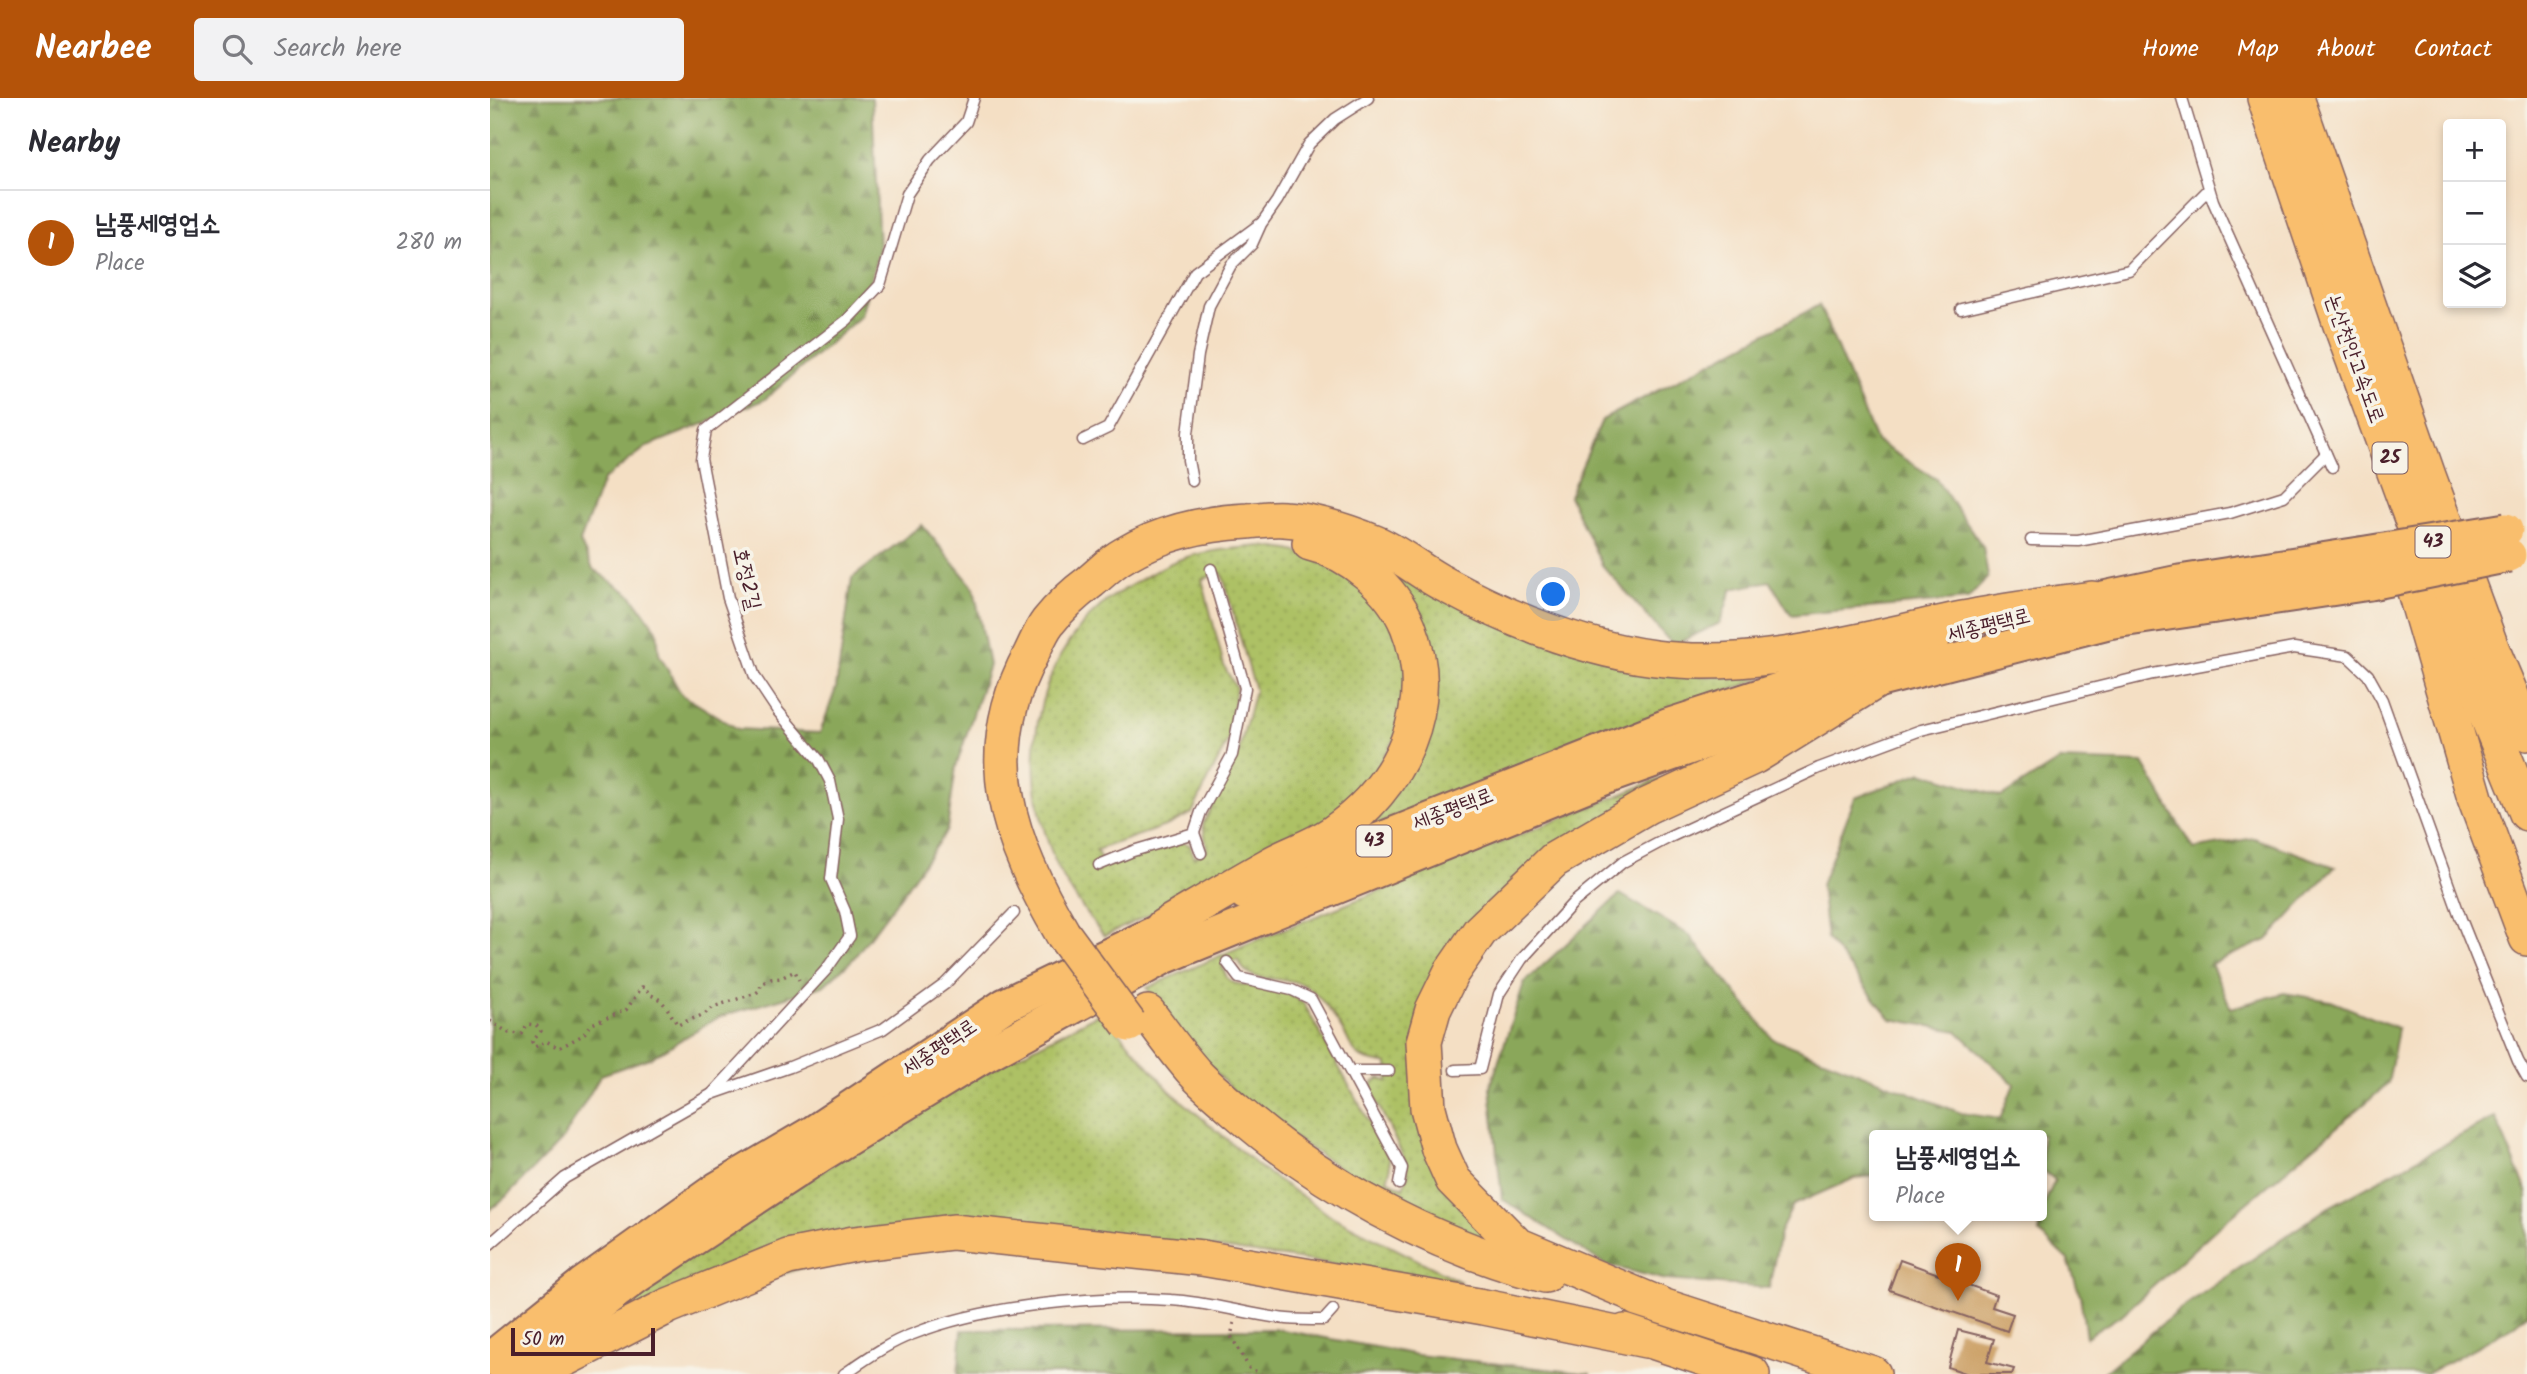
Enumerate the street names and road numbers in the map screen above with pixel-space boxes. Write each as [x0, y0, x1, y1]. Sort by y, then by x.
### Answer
street label: 논산천안고속도로 [2315, 290, 2393, 428]
road number: 25 [2372, 442, 2408, 474]
road number: 43 [2416, 526, 2450, 558]
street label: 호정2길 [723, 545, 769, 613]
street label: 세종평택로 [1944, 600, 2034, 652]
street label: 세종평택로 [1408, 779, 1498, 841]
road number: 43 [1356, 826, 1392, 856]
street label: 세종평택로 [896, 1011, 984, 1085]

